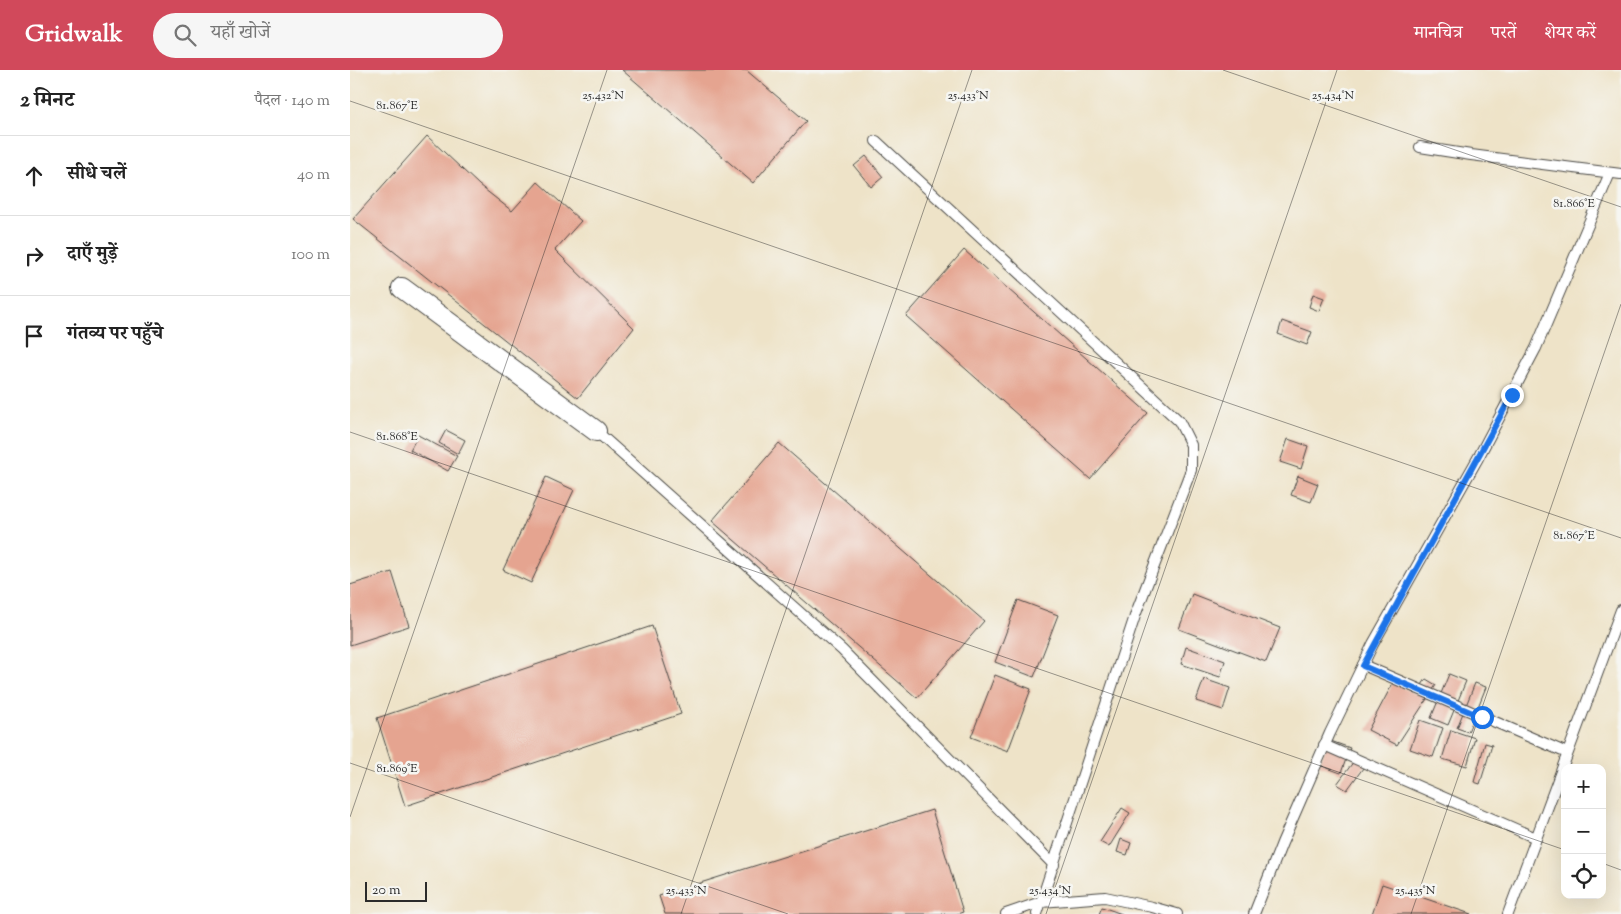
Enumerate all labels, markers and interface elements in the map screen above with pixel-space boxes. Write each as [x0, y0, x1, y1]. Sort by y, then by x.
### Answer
search box [153, 13, 503, 58]
text: Gridwalk [25, 18, 123, 52]
text: यहाँ खोजें [211, 20, 270, 47]
icon: search [171, 21, 199, 49]
text: मानचित्र [1414, 21, 1463, 47]
text: परतें [1491, 21, 1516, 47]
text: शेयर करें [1544, 21, 1596, 47]
text: 2 मिनट [20, 86, 74, 116]
text: 25.432°N [582, 87, 624, 105]
text: 25.433°N [947, 87, 989, 105]
text: 25.434°N [1312, 87, 1355, 105]
text: पैदल · 140 m [255, 90, 330, 113]
text: 81.867°E [376, 97, 418, 115]
text: सीधे चलें [67, 161, 126, 188]
icon: ahead [20, 162, 48, 190]
text: 40 m [297, 164, 330, 187]
text: 81.866°E [1553, 195, 1595, 213]
text: दाएँ मुड़ें [67, 241, 118, 268]
icon: right [20, 242, 48, 270]
text: 100 m [291, 244, 330, 267]
text: गंतव्य पर पहुँचे [67, 321, 163, 348]
icon: arrive [20, 322, 48, 350]
route end [1501, 384, 1524, 407]
text: 81.868°E [376, 428, 418, 446]
text: 81.867°E [1553, 527, 1595, 545]
route start [1471, 706, 1494, 729]
text: 81.869°E [376, 760, 418, 778]
map controls [1561, 764, 1606, 899]
button: + [1561, 764, 1606, 809]
button: − [1561, 809, 1606, 854]
button: locate [1561, 854, 1606, 899]
scale bar [365, 879, 428, 902]
text: 20 m [372, 881, 401, 901]
text: 25.433°N [665, 882, 707, 900]
text: 25.434°N [1029, 882, 1072, 900]
text: 25.435°N [1395, 882, 1436, 900]

